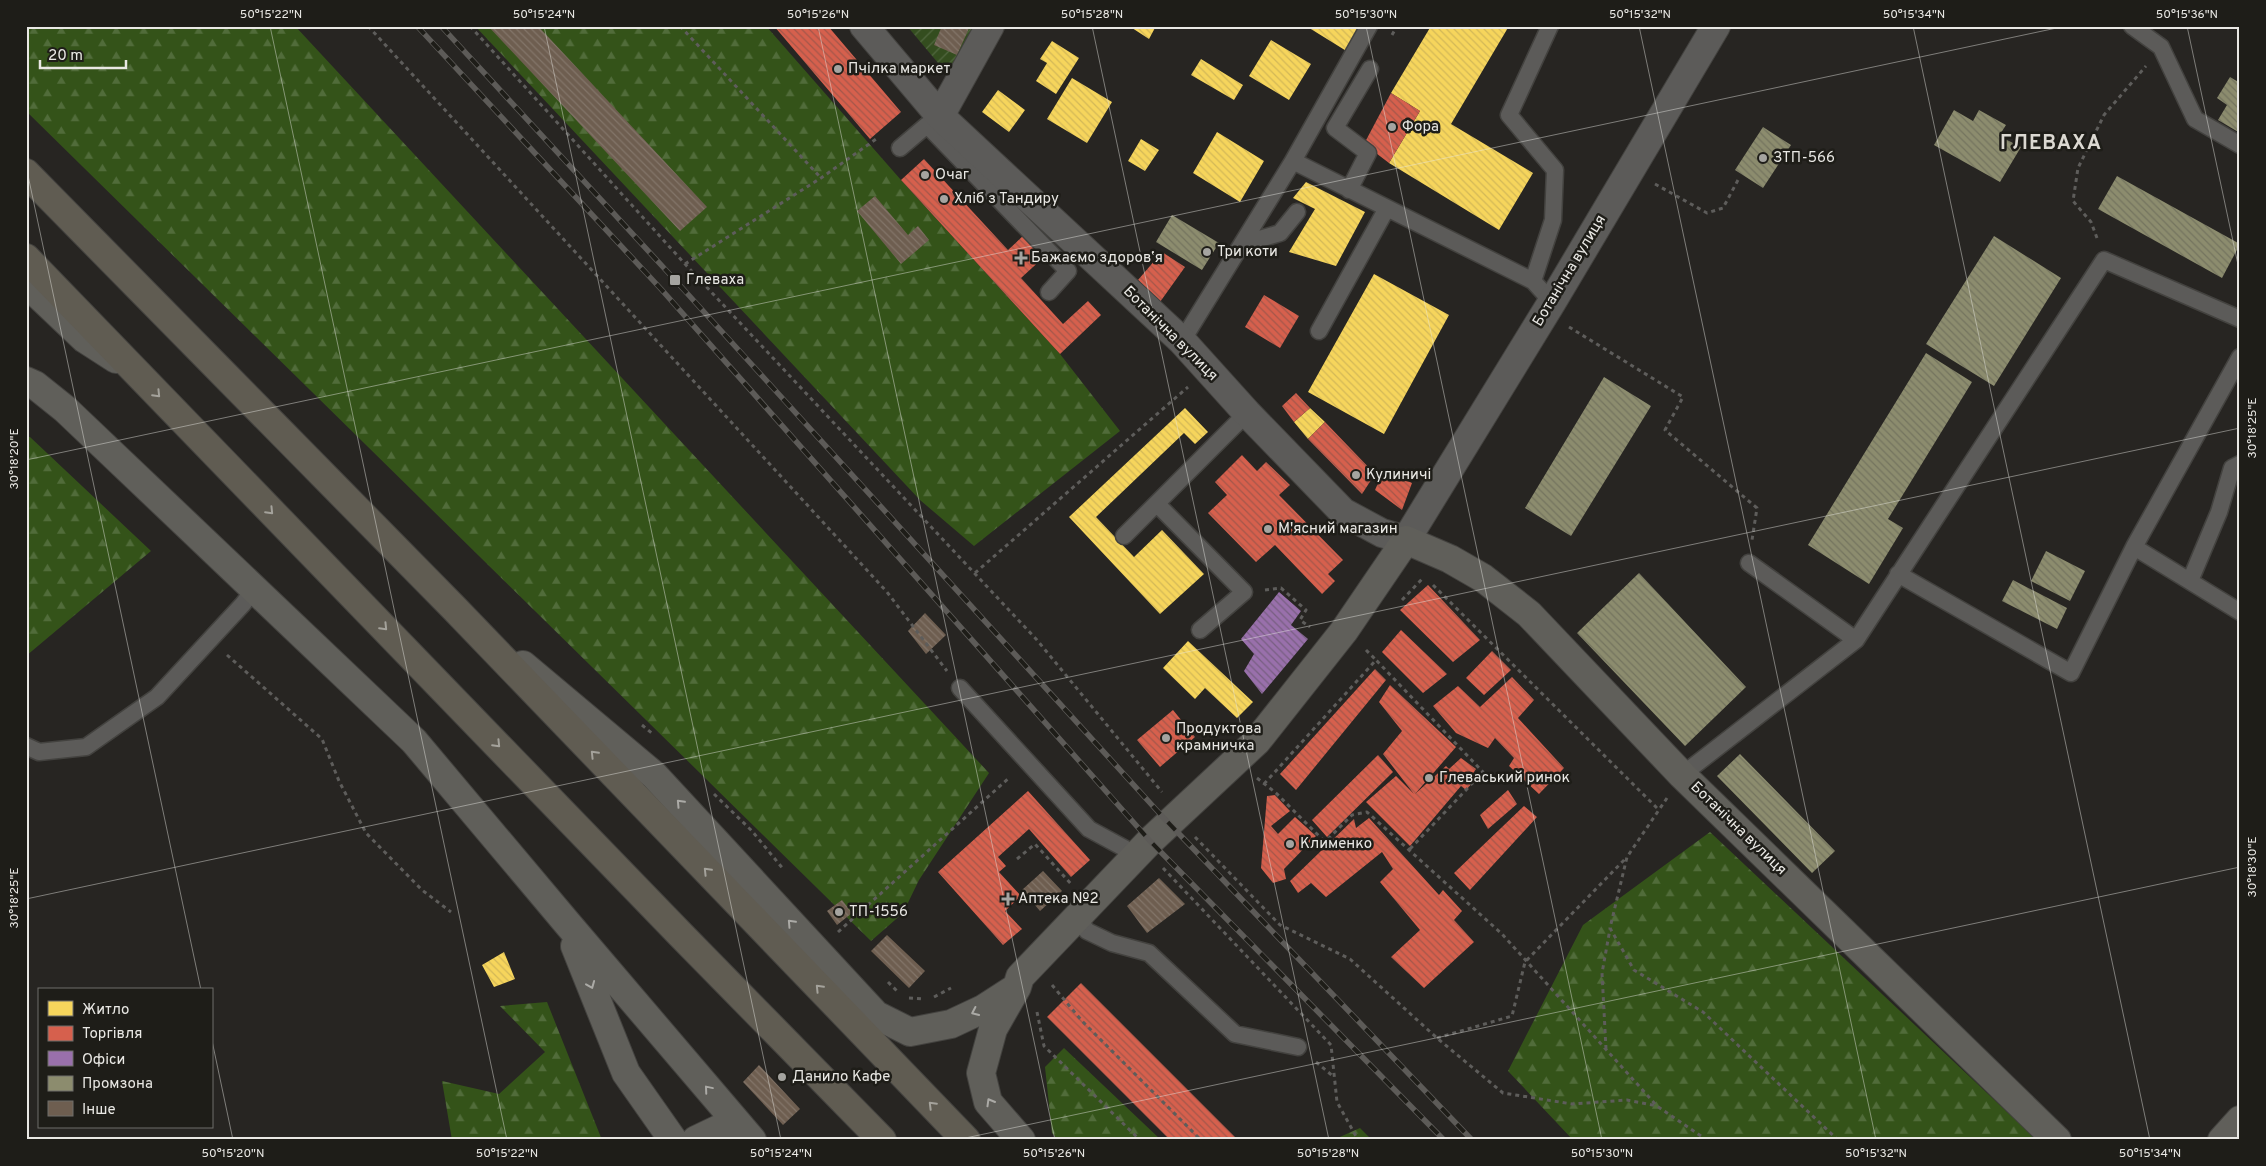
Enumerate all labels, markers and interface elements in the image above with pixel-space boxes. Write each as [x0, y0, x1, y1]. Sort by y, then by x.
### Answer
text: 50°15'22"N [240, 7, 302, 23]
text: 50°15'24"N [513, 7, 575, 23]
text: 50°15'26"N [787, 7, 849, 23]
text: 50°15'28"N [1061, 7, 1123, 23]
text: 50°15'30"N [1335, 7, 1397, 23]
text: 50°15'32"N [1609, 7, 1671, 23]
text: 50°15'34"N [1883, 7, 1945, 23]
text: 50°15'36"N [2156, 7, 2218, 23]
scale bar [40, 38, 126, 70]
text: 20 m [48, 47, 83, 66]
place label: Пчілка маркет [848, 60, 950, 79]
marker: Пчілка маркет [832, 63, 844, 75]
place label: Фора [1402, 118, 1439, 137]
marker: Фора [1386, 121, 1398, 133]
district label: ГЛЕВАХА [2000, 131, 2102, 157]
place label: ЗТП-566 [1773, 149, 1835, 168]
marker: ЗТП-566 [1757, 152, 1769, 164]
place label: Очаг [935, 166, 969, 185]
marker: Очаг [919, 169, 931, 181]
place label: Хліб з Тандиру [954, 190, 1059, 209]
marker: Хліб з Тандиру [938, 193, 950, 205]
street label: Ботанічна вулиця [1529, 212, 1611, 330]
place label: Три коти [1217, 243, 1278, 262]
marker: Три коти [1201, 246, 1213, 258]
place label: Бажаємо здоровʼя [1031, 249, 1163, 268]
marker: Бажаємо здоровʼя [1015, 252, 1027, 264]
place label: Глеваха [686, 271, 744, 290]
marker: Глеваха [668, 273, 682, 287]
street label: Ботанічна вулиця [1118, 282, 1222, 386]
one-way arrow [151, 388, 160, 397]
text: 30°18'25"E [2245, 398, 2261, 458]
text: 30°18'20"E [7, 428, 23, 490]
place label: Кулиничі [1366, 466, 1431, 485]
marker: Кулиничі [1350, 469, 1362, 481]
one-way arrow [264, 505, 273, 514]
place label: М'ясний магазин [1278, 520, 1398, 539]
marker: М'ясний магазин [1262, 523, 1274, 535]
one-way arrow [378, 621, 387, 630]
place label: Продуктова крамничка [1176, 720, 1261, 756]
marker: Продуктова крамничка [1160, 732, 1172, 744]
one-way arrow [491, 738, 500, 747]
one-way arrow [591, 750, 600, 759]
place label: Глеваський ринок [1439, 769, 1570, 788]
marker: Глеваський ринок [1423, 772, 1435, 784]
street label: Ботанічна вулиця [1686, 778, 1790, 880]
one-way arrow [677, 800, 686, 809]
place label: Клименко [1300, 835, 1372, 854]
text: 30°18'30"E [2245, 837, 2261, 897]
marker: Клименко [1284, 838, 1296, 850]
text: 30°18'25"E [7, 868, 23, 928]
one-way arrow [703, 868, 712, 877]
place label: Аптека №2 [1018, 890, 1099, 909]
marker: Аптека №2 [1002, 893, 1014, 905]
place label: ТП-1556 [849, 903, 908, 922]
marker: ТП-1556 [833, 906, 845, 918]
one-way arrow [788, 919, 797, 928]
one-way arrow [585, 980, 595, 989]
one-way arrow [816, 985, 825, 994]
legend [38, 988, 212, 1128]
text: Житло [82, 1001, 129, 1020]
one-way arrow [972, 1006, 981, 1016]
text: Торгівля [82, 1025, 143, 1044]
text: Офіси [82, 1051, 125, 1070]
place label: Данило Кафе [792, 1068, 890, 1087]
marker: Данило Кафе [776, 1071, 788, 1083]
text: Промзона [82, 1075, 153, 1094]
one-way arrow [705, 1086, 713, 1095]
one-way arrow [987, 1099, 997, 1108]
text: Інше [82, 1101, 116, 1120]
one-way arrow [929, 1102, 938, 1111]
text: 50°15'20"N [202, 1146, 264, 1162]
text: 50°15'22"N [476, 1146, 538, 1162]
text: 50°15'24"N [750, 1146, 812, 1162]
text: 50°15'26"N [1023, 1146, 1085, 1162]
text: 50°15'28"N [1297, 1146, 1359, 1162]
text: 50°15'30"N [1571, 1146, 1633, 1162]
text: 50°15'32"N [1845, 1146, 1907, 1162]
text: 50°15'34"N [2119, 1146, 2181, 1162]

